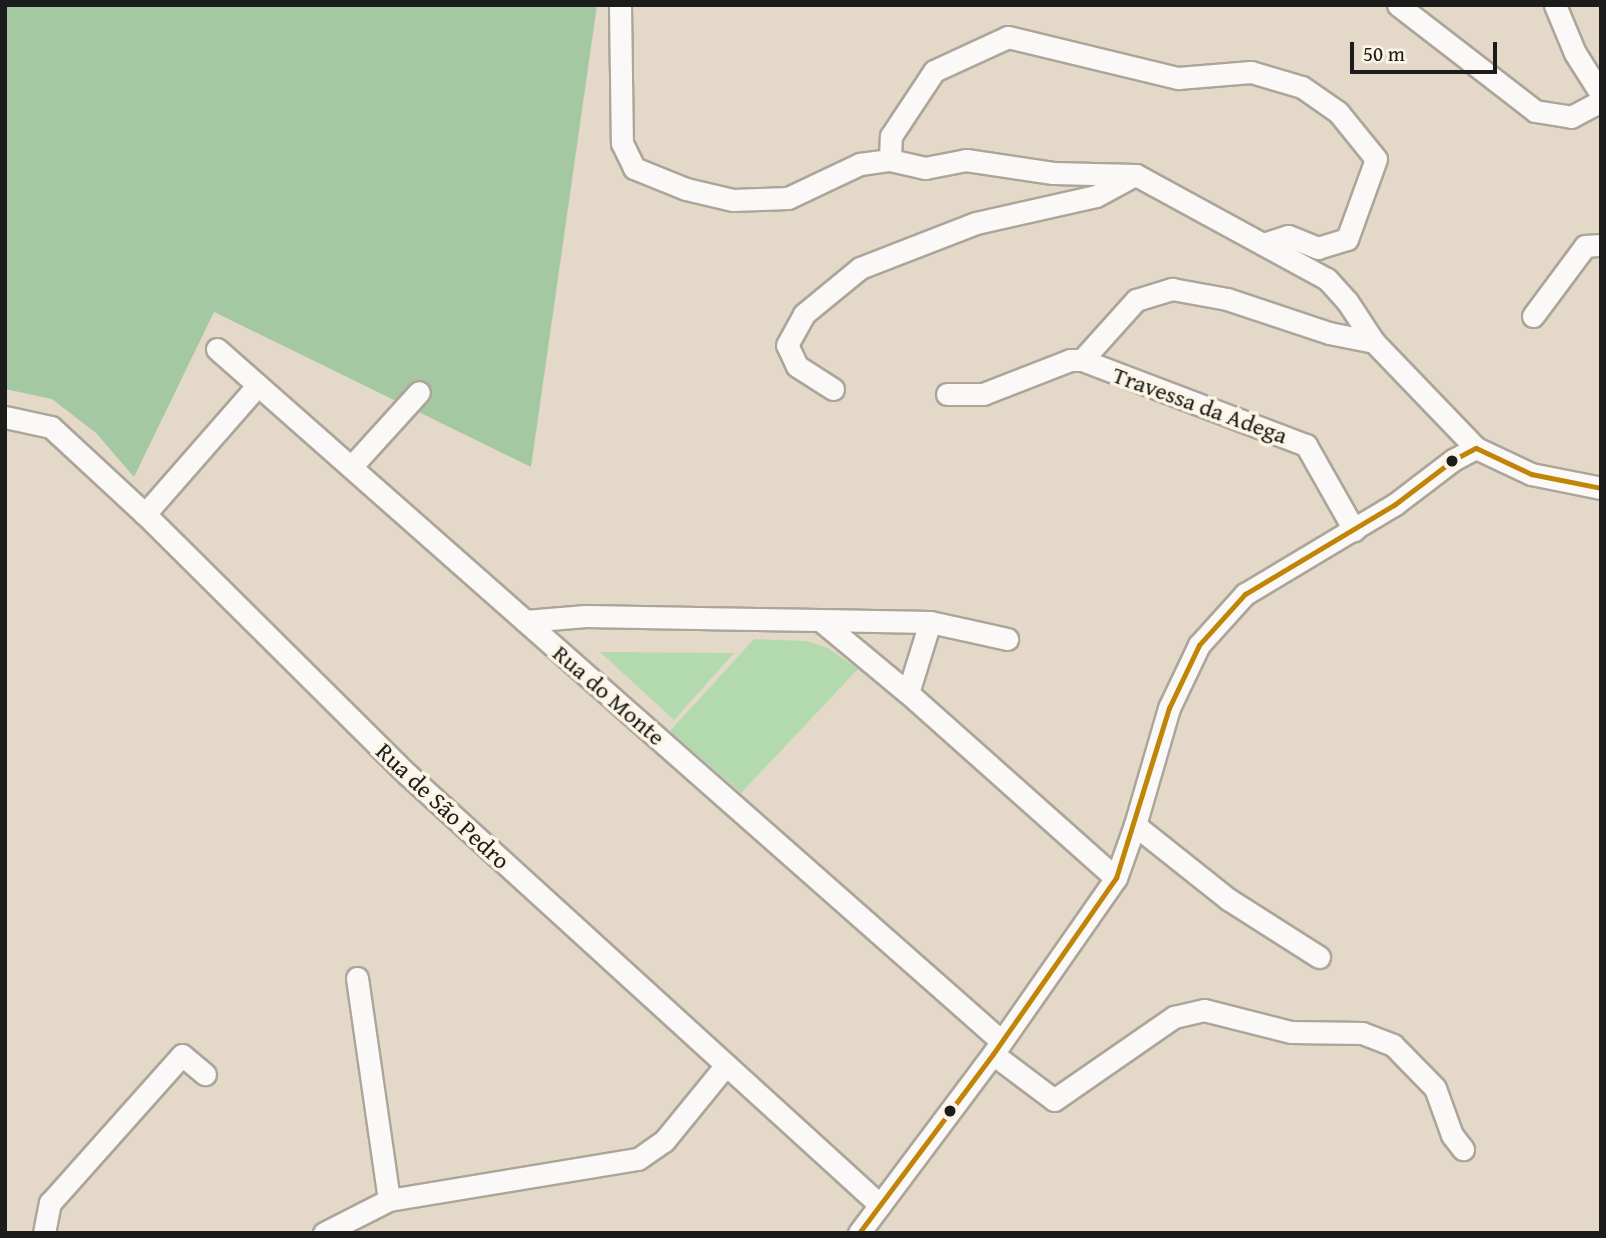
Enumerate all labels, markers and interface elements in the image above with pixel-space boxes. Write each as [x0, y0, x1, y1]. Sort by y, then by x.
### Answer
scale bar [1354, 28, 1501, 72]
text: 50 m [1363, 38, 1405, 69]
street label: Travessa da Adega [1109, 360, 1291, 450]
unlabelled marker [1445, 454, 1459, 468]
street label: Rua do Monte [547, 639, 671, 751]
street label: Rua de São Pedro [370, 737, 516, 875]
unlabelled marker [943, 1104, 957, 1118]

